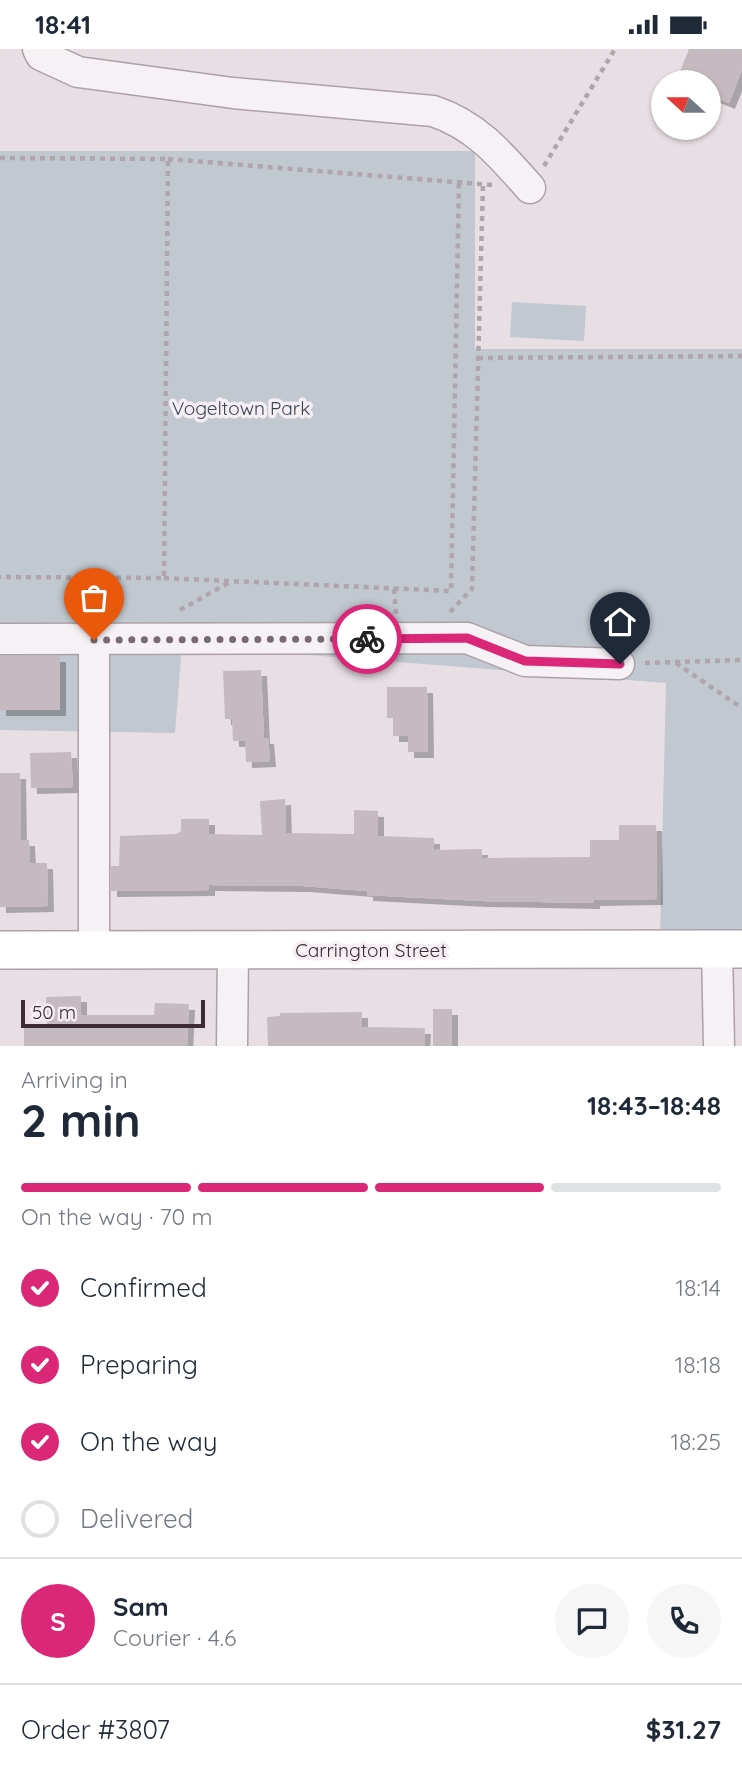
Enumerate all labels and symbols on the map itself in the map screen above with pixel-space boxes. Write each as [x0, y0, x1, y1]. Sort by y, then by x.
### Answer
north arrow [651, 70, 721, 140]
park label: Vogeltown Park [172, 396, 310, 420]
pin [64, 568, 124, 640]
pin [590, 592, 650, 664]
courier [332, 604, 402, 674]
street label: Carrington Street [295, 938, 447, 962]
scale bar [21, 997, 205, 1029]

